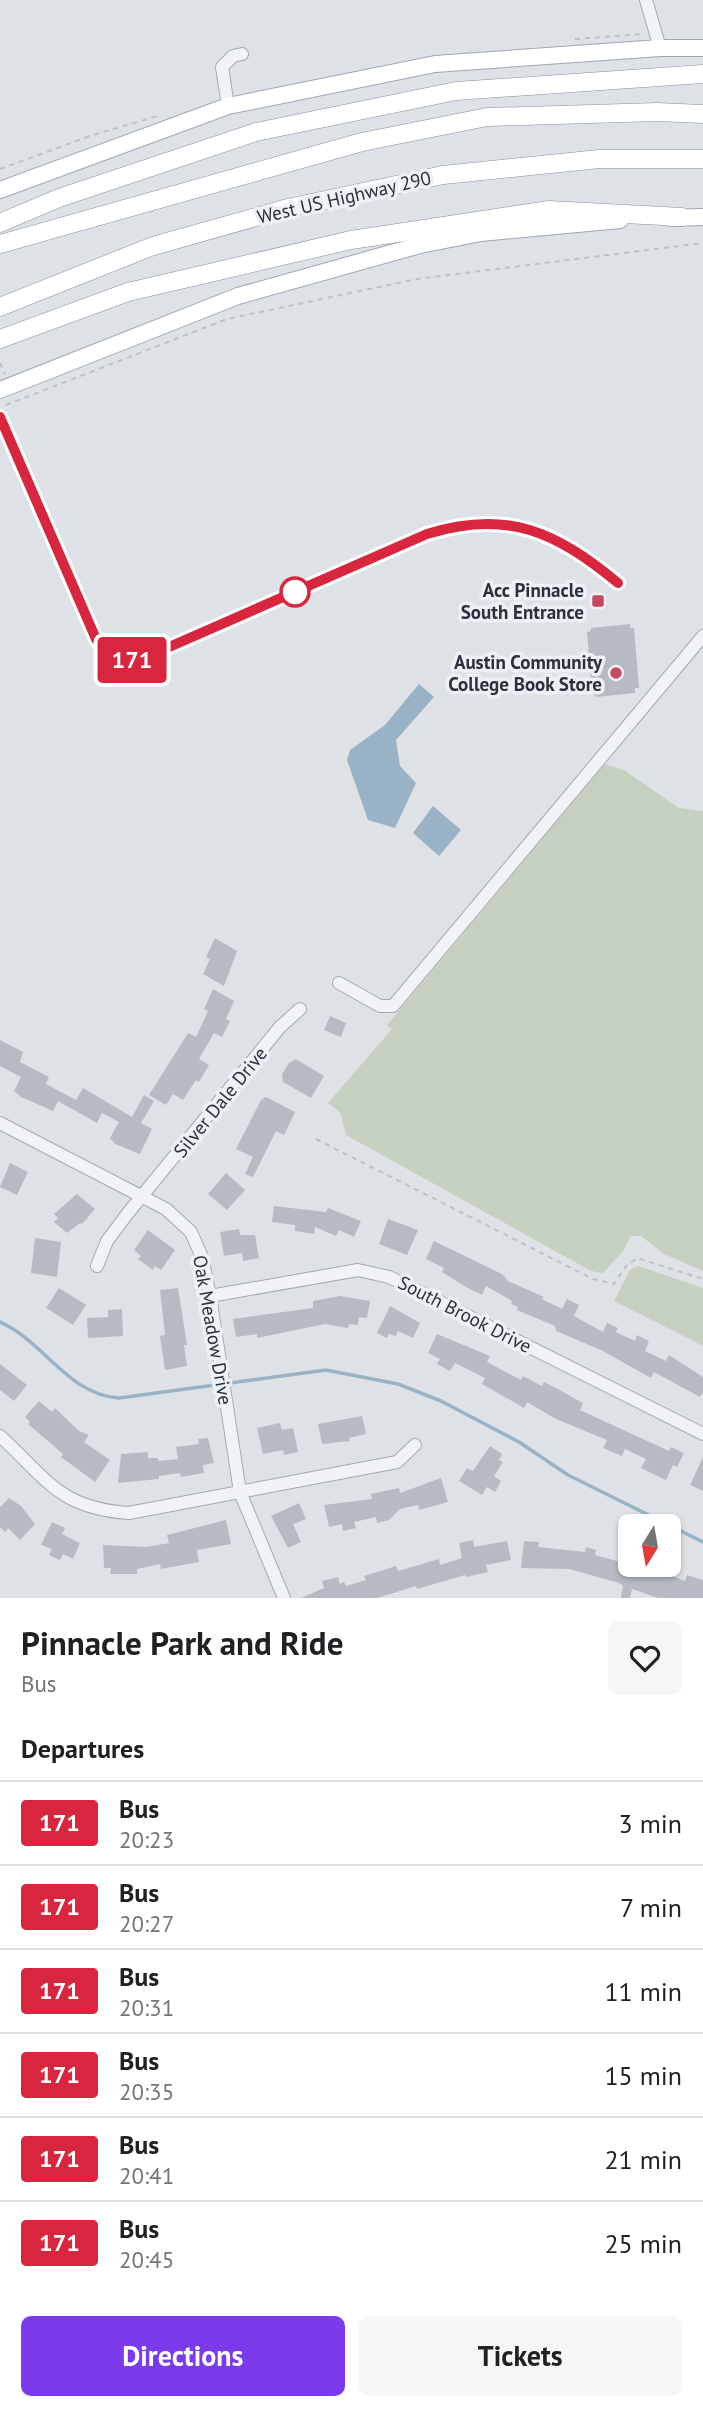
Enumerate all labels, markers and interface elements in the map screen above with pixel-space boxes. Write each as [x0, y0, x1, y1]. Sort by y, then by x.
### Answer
street label: West US Highway 290 [255, 165, 433, 229]
unlabelled marker [280, 577, 310, 607]
place label: Acc Pinnacle South Entrance [461, 578, 584, 624]
marker: Acc Pinnacle South Entrance [590, 593, 606, 609]
line badge: 171 [92, 637, 172, 683]
text: 171 [112, 644, 152, 675]
place label: Austin Community College Book Store [448, 650, 603, 696]
marker: Austin Community College Book Store [608, 665, 624, 681]
street label: Silver Dale Drive [168, 1042, 272, 1162]
street label: Oak Meadow Drive [188, 1253, 238, 1407]
street label: South Brook Drive [394, 1270, 536, 1358]
north arrow [618, 1514, 681, 1577]
map controls [618, 1514, 681, 1577]
text: Pinnacle Park and Ride [21, 1621, 343, 1664]
button: heart [608, 1621, 682, 1695]
text: Bus [21, 1669, 57, 1698]
text: Departures [21, 1732, 144, 1765]
text: Bus [119, 1792, 159, 1825]
text: 171 [39, 1807, 80, 1838]
text: 3 min [619, 1807, 682, 1840]
text: 20:23 [119, 1825, 174, 1854]
text: Bus [119, 1876, 159, 1909]
text: 171 [39, 1891, 80, 1922]
text: 7 min [620, 1891, 682, 1924]
text: 20:27 [119, 1909, 174, 1938]
text: Bus [119, 1960, 159, 1993]
text: 171 [39, 1975, 80, 2006]
text: 11 min [604, 1975, 682, 2008]
text: 20:31 [119, 1993, 174, 2022]
text: Bus [119, 2044, 159, 2077]
text: 171 [39, 2059, 80, 2090]
text: 15 min [604, 2059, 682, 2092]
text: 20:35 [119, 2077, 174, 2106]
text: Bus [119, 2128, 159, 2161]
text: 171 [39, 2143, 80, 2174]
text: 21 min [604, 2143, 682, 2176]
text: 20:41 [119, 2161, 174, 2190]
text: Bus [119, 2212, 159, 2245]
text: 171 [39, 2227, 80, 2258]
text: 25 min [604, 2227, 682, 2260]
text: 20:45 [119, 2245, 174, 2274]
button: Directions [21, 2316, 345, 2396]
button: Tickets [359, 2316, 682, 2396]

